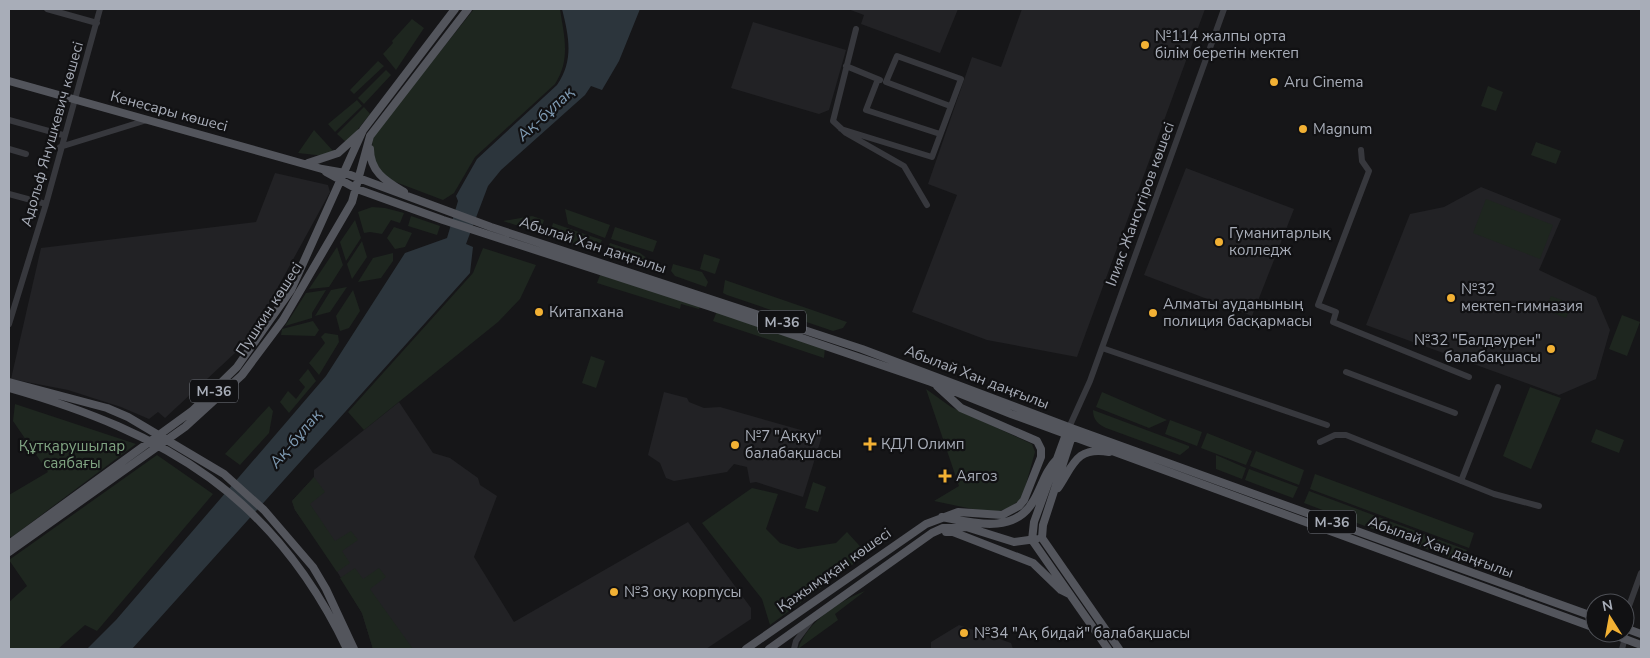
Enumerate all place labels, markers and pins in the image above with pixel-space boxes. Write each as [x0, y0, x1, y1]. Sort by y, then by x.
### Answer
place label: №114 жалпы орта білім беретін мектеп [1155, 26, 1299, 63]
marker: №114 жалпы орта білім беретін мектеп [1139, 39, 1151, 51]
place label: Aru Cinema [1284, 72, 1363, 92]
marker: Aru Cinema [1268, 76, 1280, 88]
place label: Magnum [1313, 119, 1372, 139]
marker: Magnum [1297, 123, 1309, 135]
place label: Гуманитарлық колледж [1229, 223, 1331, 260]
marker: Гуманитарлық колледж [1213, 236, 1225, 248]
place label: №32 мектеп-гимназия [1461, 279, 1583, 316]
marker: №32 мектеп-гимназия [1445, 292, 1457, 304]
place label: Алматы ауданының полиция басқармасы [1163, 294, 1312, 331]
place label: Китапхана [549, 302, 624, 322]
marker: Китапхана [533, 306, 545, 318]
marker: Алматы ауданының полиция басқармасы [1147, 307, 1159, 319]
place label: №32 "Балдәурен" балабақшасы [1414, 330, 1541, 367]
marker: №32 "Балдәурен" балабақшасы [1545, 343, 1557, 355]
place label: №7 "Аққу" балабақшасы [745, 426, 841, 463]
place label: КДЛ Олимп [881, 434, 965, 454]
marker: КДЛ Олимп [863, 437, 877, 451]
marker: №7 "Аққу" балабақшасы [729, 439, 741, 451]
place label: Аягоз [956, 466, 998, 486]
marker: Аягоз [938, 469, 952, 483]
place label: №3 оқу корпусы [624, 582, 742, 602]
marker: №3 оқу корпусы [608, 586, 620, 598]
place label: №34 "Ақ бидай" балабақшасы [974, 623, 1190, 643]
marker: №34 "Ақ бидай" балабақшасы [958, 627, 970, 639]

